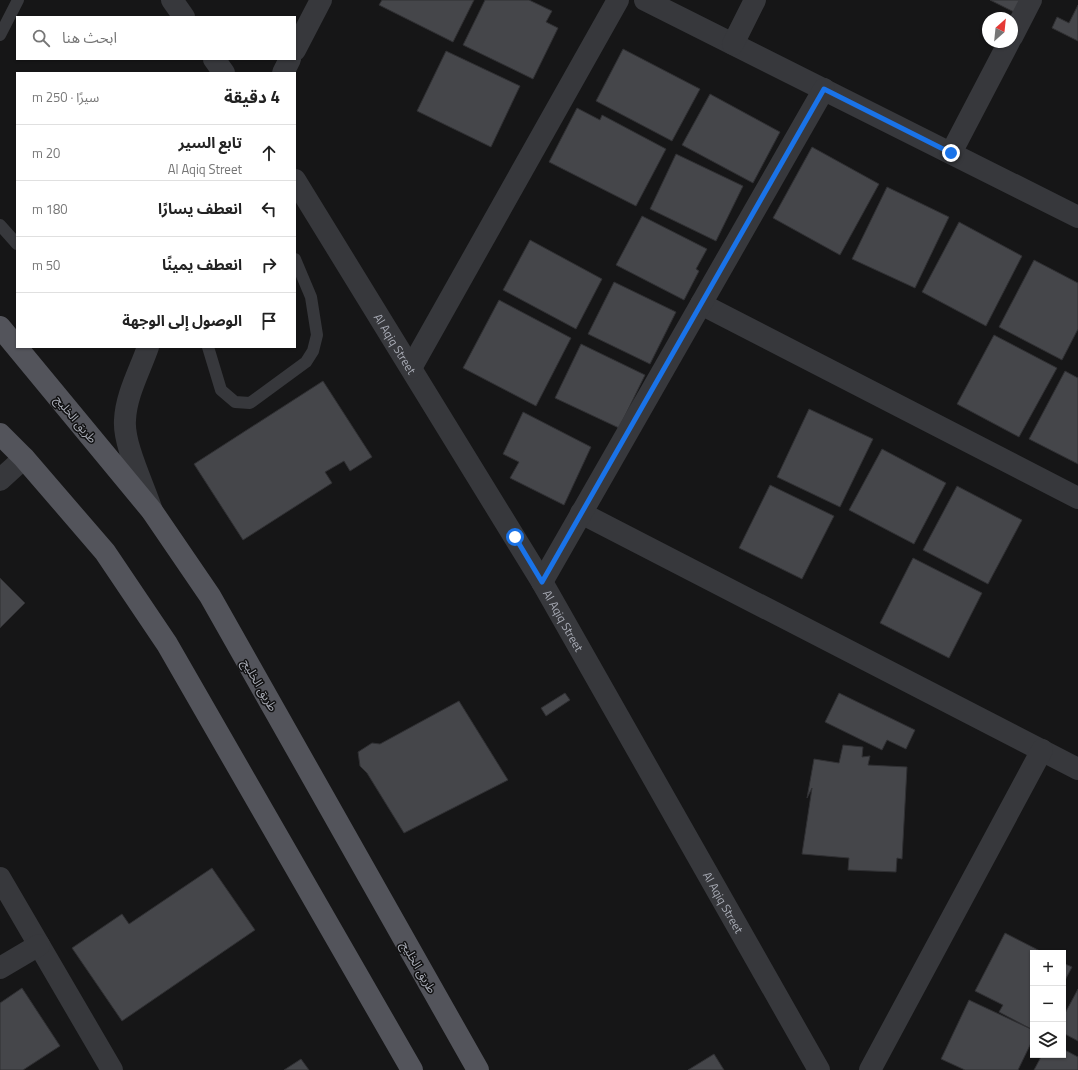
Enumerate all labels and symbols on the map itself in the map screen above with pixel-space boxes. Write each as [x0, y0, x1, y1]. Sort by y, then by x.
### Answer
north arrow [982, 12, 1018, 48]
route end [942, 144, 960, 162]
street label: Al Aqiq Street [369, 309, 422, 378]
street label: طريق الخليج [50, 391, 102, 447]
route start [506, 528, 524, 546]
street label: Al Aqiq Street [539, 586, 589, 656]
street label: طريق الخليج [237, 655, 283, 715]
street label: Al Aqiq Street [699, 868, 749, 937]
street label: طريق الخليج [396, 937, 442, 997]

